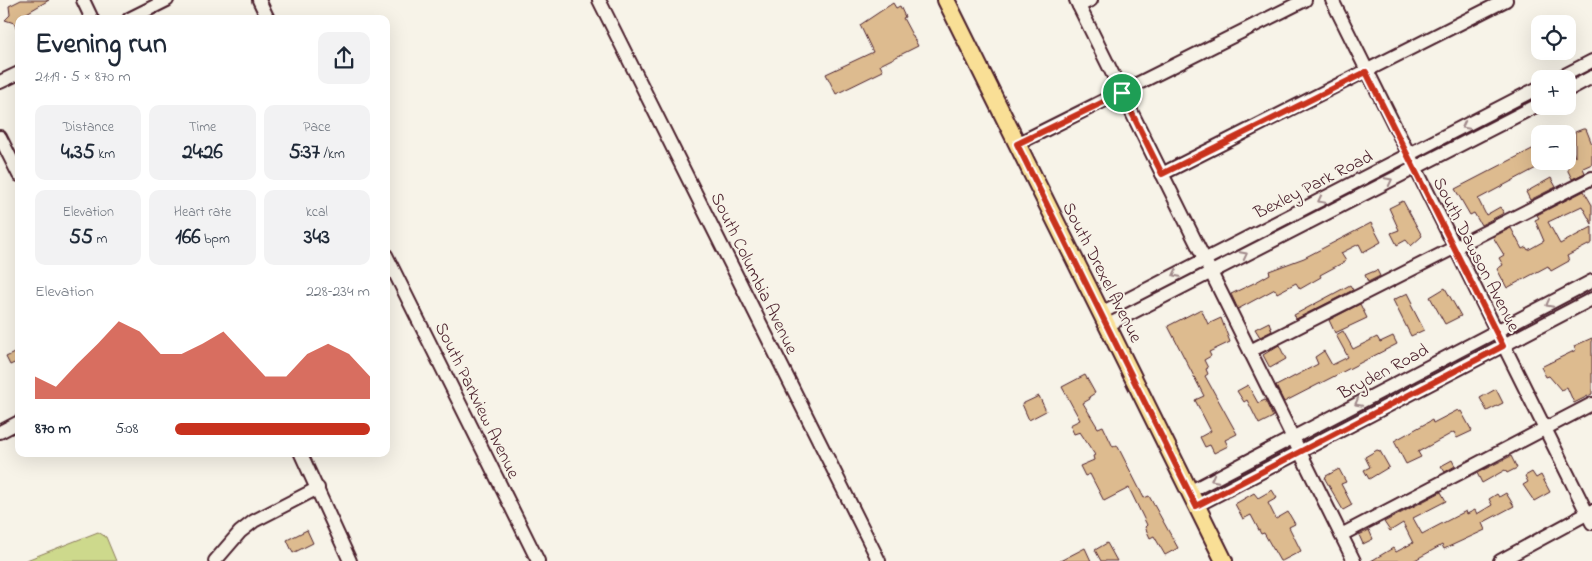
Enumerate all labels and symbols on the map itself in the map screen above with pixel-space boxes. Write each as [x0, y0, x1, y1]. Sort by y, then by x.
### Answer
pin [1101, 72, 1143, 114]
one-way arrow [1462, 120, 1471, 130]
street label: Bexley Park Road [1249, 145, 1378, 227]
street label: South Dawson Avenue [1425, 173, 1526, 338]
one-way arrow [1384, 177, 1393, 187]
street label: South Columbia Avenue [703, 189, 804, 360]
one-way arrow [1317, 194, 1326, 204]
street label: South Drexel Avenue [1055, 198, 1148, 349]
one-way arrow [1239, 251, 1248, 261]
one-way arrow [1173, 268, 1182, 278]
one-way arrow [1545, 298, 1554, 308]
street label: South Parkview Avenue [427, 318, 526, 484]
street label: Bryden Road [1333, 338, 1434, 408]
one-way arrow [1354, 397, 1363, 407]
one-way arrow [1210, 473, 1219, 483]

